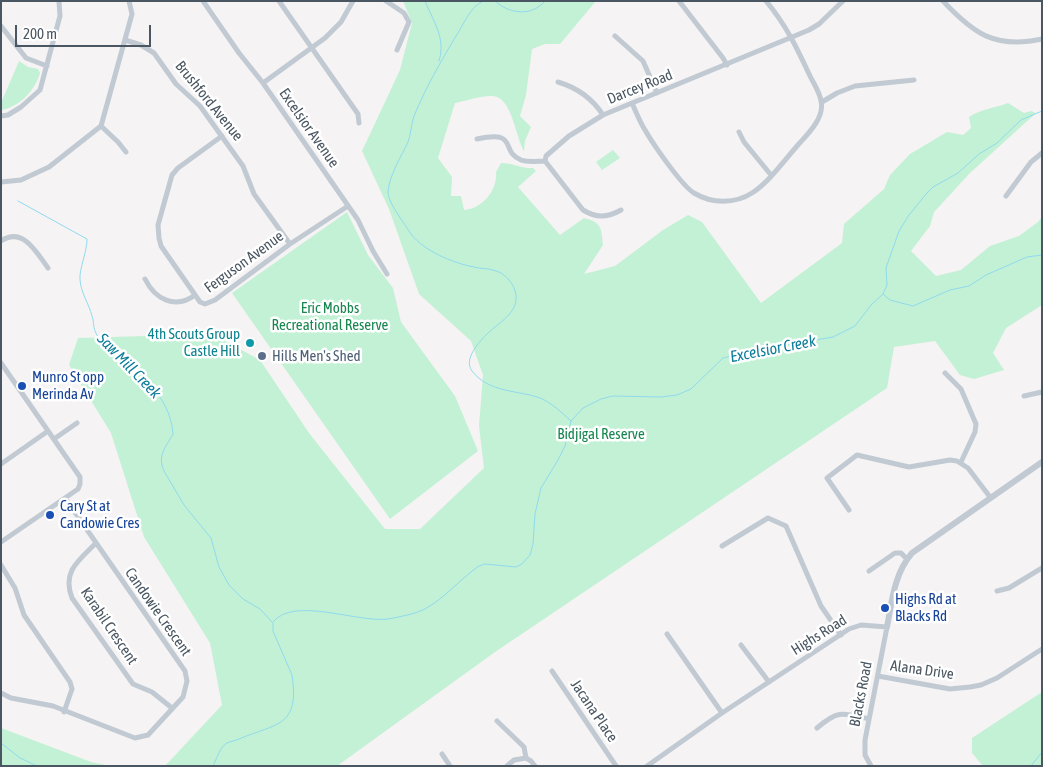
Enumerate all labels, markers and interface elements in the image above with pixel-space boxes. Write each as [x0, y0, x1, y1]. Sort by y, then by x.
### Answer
scale bar [18, 15, 154, 47]
text: 200 m [23, 25, 57, 42]
street label: Brushford Avenue [171, 57, 247, 145]
street label: Darcey Road [605, 66, 675, 108]
street label: Excelsior Avenue [275, 85, 343, 171]
street label: Ferguson Avenue [201, 227, 287, 297]
park label: Eric Mobbs Recreational Reserve [272, 299, 388, 334]
place label: 4th Scouts Group Castle Hill [148, 325, 240, 360]
water label: Saw Mill Creek [93, 329, 165, 403]
water label: Excelsior Creek [728, 331, 818, 367]
marker: 4th Scouts Group Castle Hill [244, 337, 256, 349]
place label: Hills Men's Shed [272, 347, 361, 365]
marker: Hills Men's Shed [256, 350, 268, 362]
place label: Munro St opp Merinda Av [32, 368, 104, 403]
marker: Munro St opp Merinda Av [16, 380, 28, 392]
park label: Bidjigal Reserve [557, 425, 645, 443]
place label: Cary St at Candowie Cres [60, 497, 140, 532]
marker: Cary St at Candowie Cres [44, 509, 56, 521]
street label: Candowie Crescent [121, 564, 195, 660]
street label: Karabil Crescent [77, 584, 141, 668]
place label: Highs Rd at Blacks Rd [895, 590, 956, 625]
marker: Highs Rd at Blacks Rd [879, 602, 891, 614]
street label: Highs Road [788, 611, 850, 659]
street label: Alana Drive [889, 657, 955, 683]
street label: Blacks Road [846, 660, 876, 728]
street label: Jacana Place [567, 676, 621, 746]

